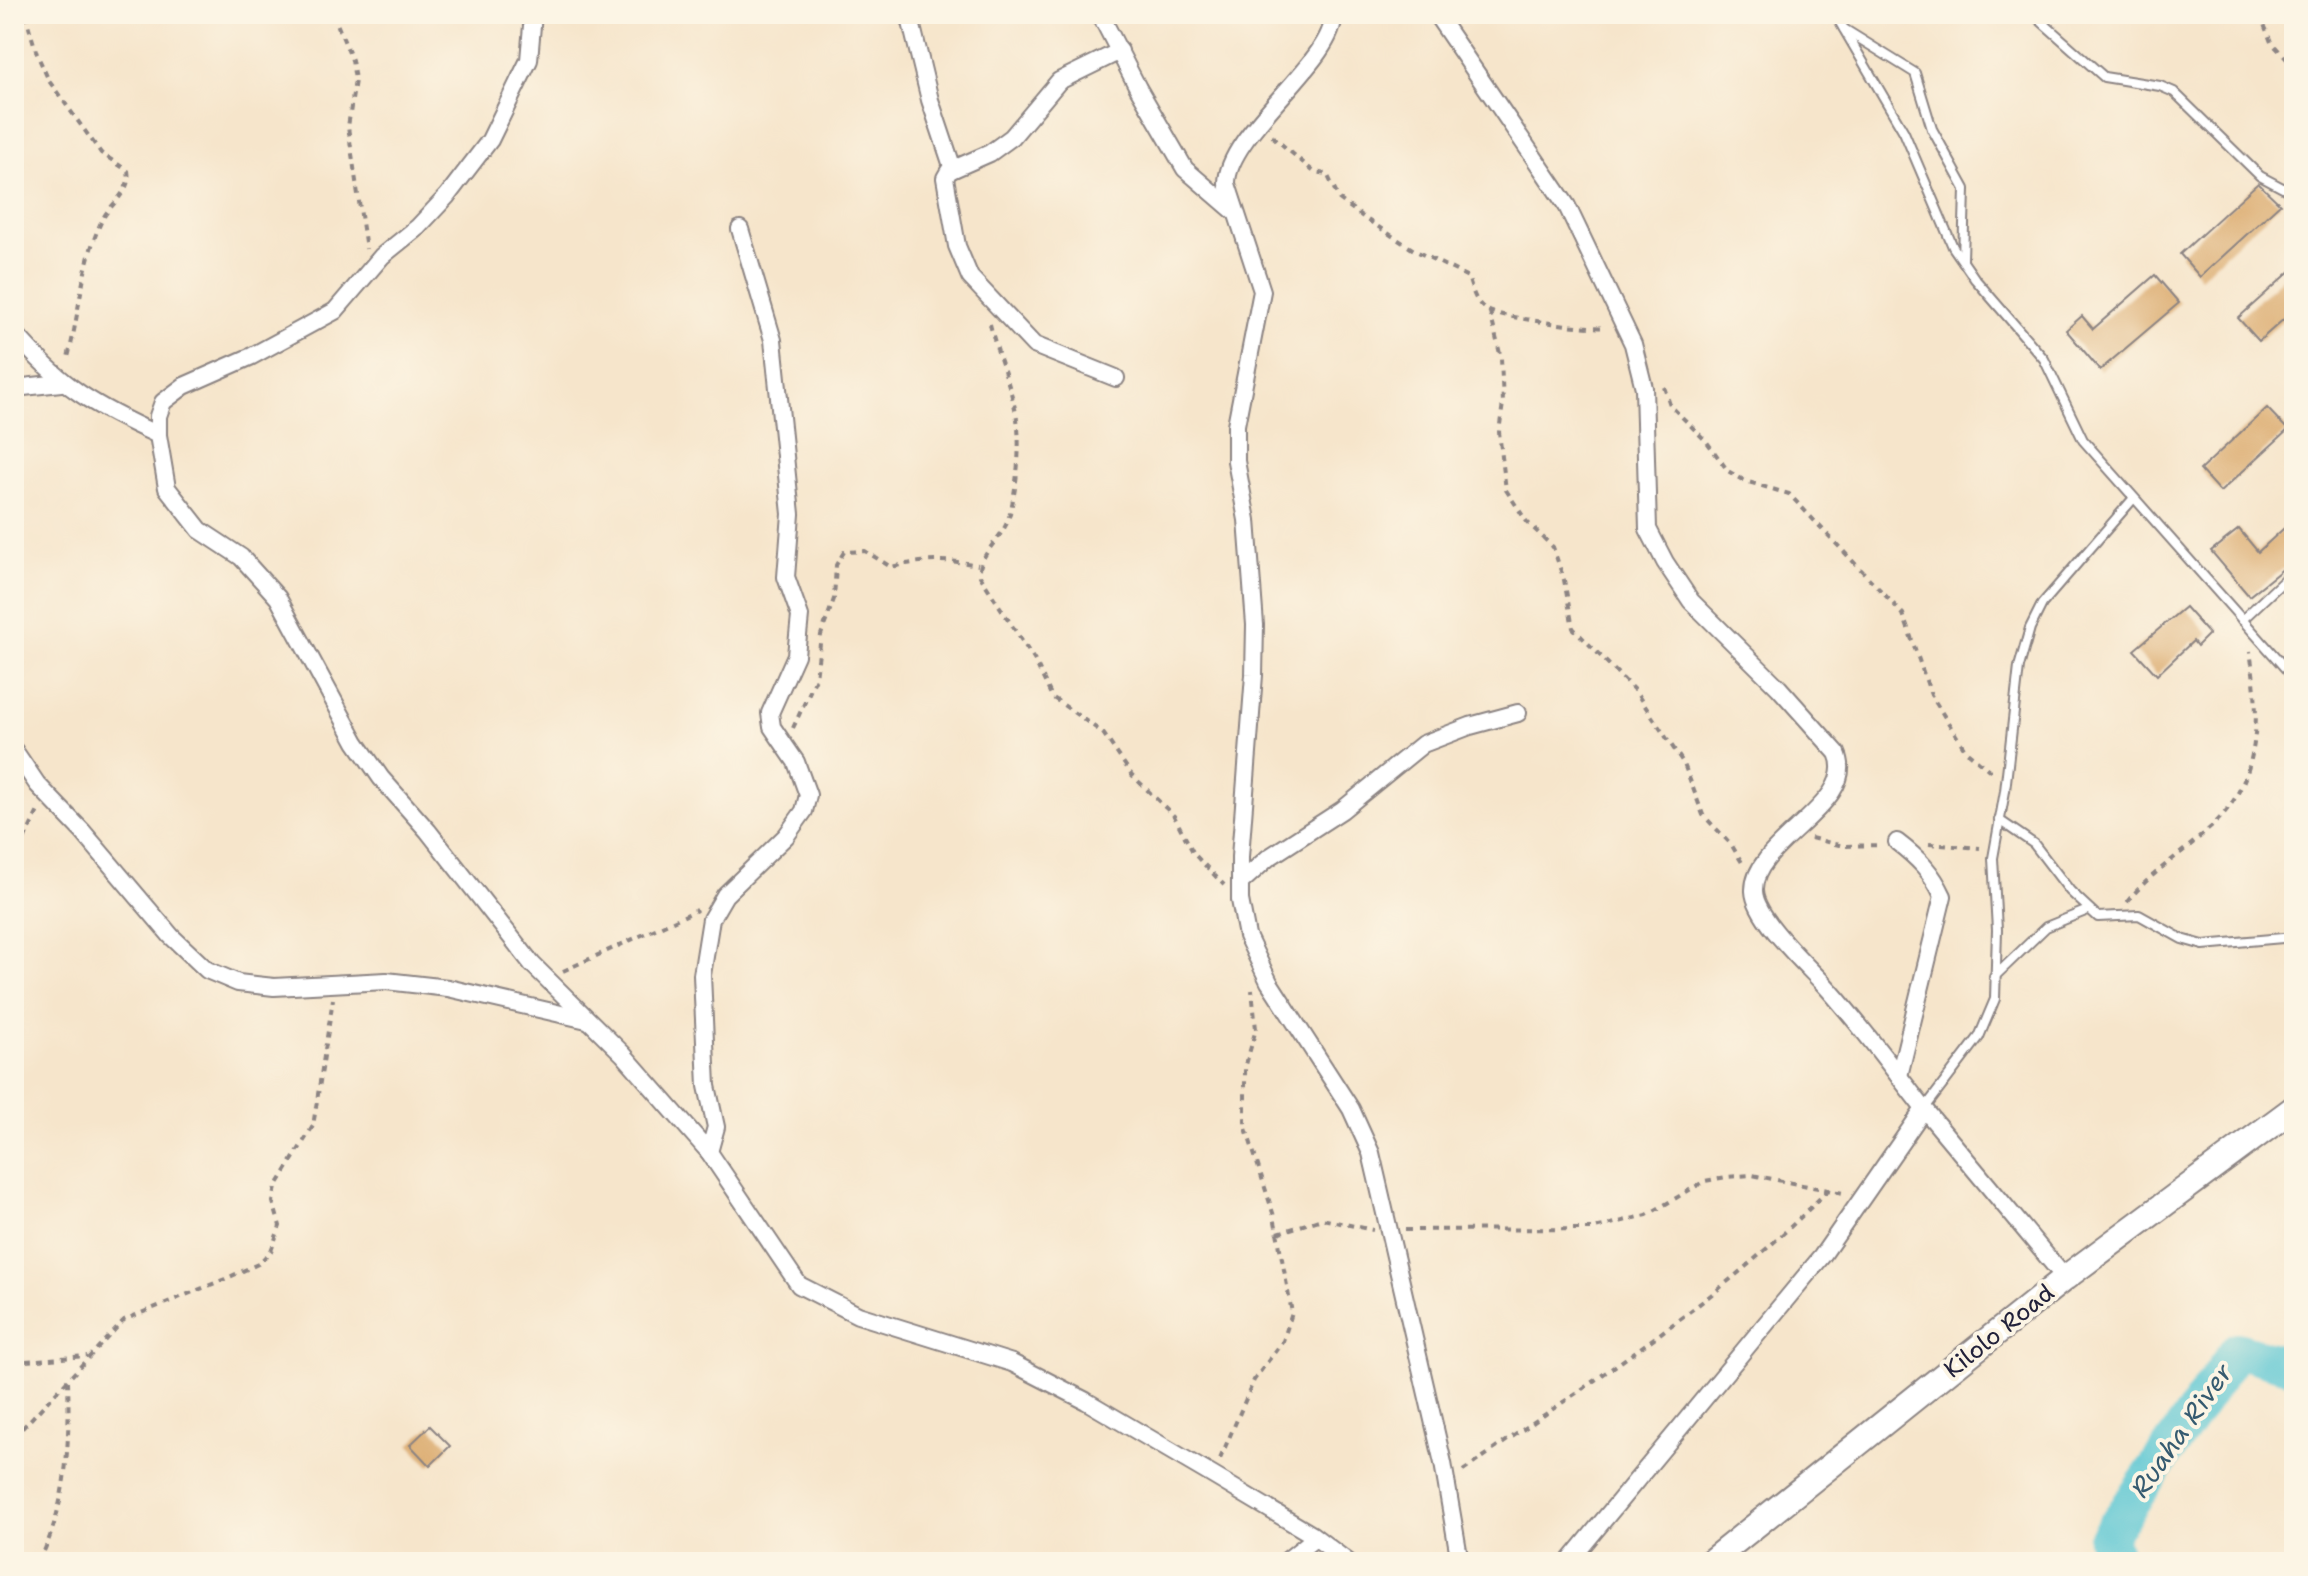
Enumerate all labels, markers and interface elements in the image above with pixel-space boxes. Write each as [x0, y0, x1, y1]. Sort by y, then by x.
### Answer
street label: Kilolo Road [1937, 1277, 2061, 1385]
water label: Ruaha River [2122, 1356, 2240, 1504]

